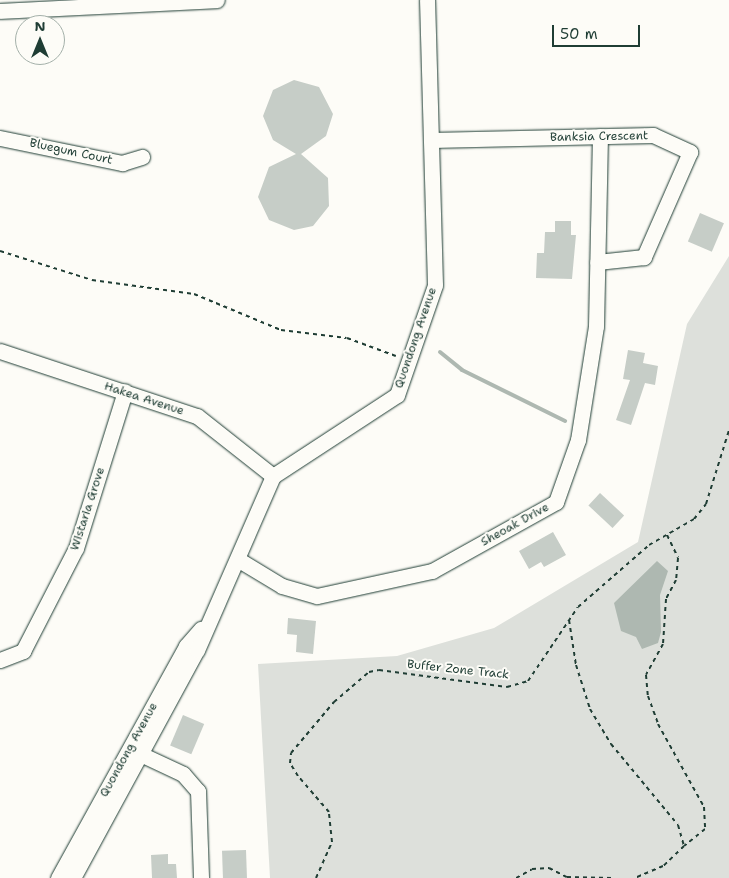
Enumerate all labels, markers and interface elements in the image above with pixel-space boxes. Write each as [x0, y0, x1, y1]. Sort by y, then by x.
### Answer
north arrow [15, 15, 65, 65]
scale bar [554, 15, 642, 47]
text: N [34, 17, 46, 35]
text: 50 m [560, 24, 598, 44]
street label: Banksia Crescent [550, 129, 648, 145]
street label: Bluegum Court [28, 136, 114, 168]
street label: Quondong Avenue [392, 286, 440, 390]
street label: Hakea Avenue [102, 379, 186, 419]
street label: Wistaria Grove [68, 465, 108, 553]
street label: Sheoak Drive [478, 500, 552, 550]
street label: Buffer Zone Track [406, 657, 510, 683]
street label: Quondong Avenue [97, 700, 161, 800]

